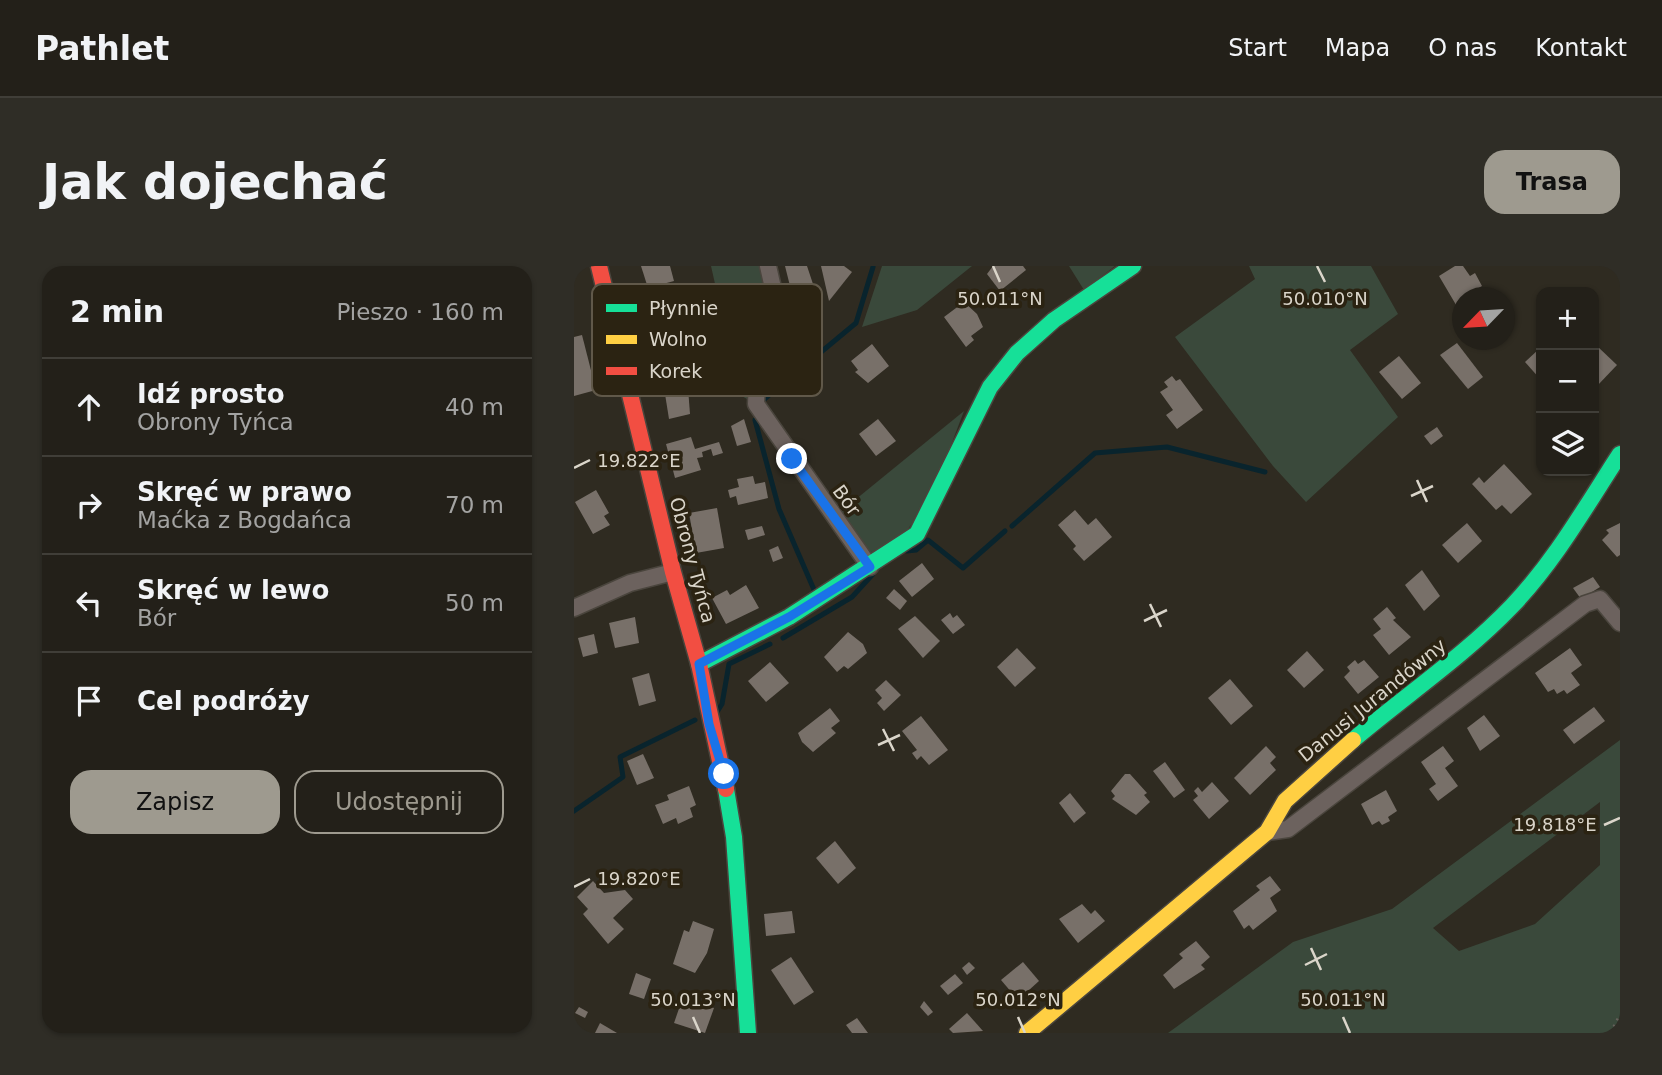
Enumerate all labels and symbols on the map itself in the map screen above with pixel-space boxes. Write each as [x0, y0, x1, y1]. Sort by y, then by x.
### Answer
legend [592, 284, 822, 396]
north arrow [1452, 287, 1515, 350]
text: 50.011°N [957, 288, 1043, 309]
text: 50.010°N [1282, 288, 1368, 309]
text: Płynnie [649, 297, 718, 319]
text: Wolno [649, 328, 707, 350]
text: Korek [649, 360, 702, 382]
route end [776, 443, 807, 474]
text: 19.822°E [597, 450, 681, 471]
street label: Bór [829, 480, 866, 520]
street label: Obrony Tyńca [666, 495, 720, 625]
street label: Danusi Jurandówny [1294, 634, 1450, 766]
route start [708, 758, 739, 789]
text: 19.818°E [1513, 814, 1597, 835]
text: 19.820°E [597, 868, 681, 889]
text: 50.013°N [650, 989, 736, 1010]
text: 50.012°N [975, 989, 1061, 1010]
text: 50.011°N [1300, 989, 1386, 1010]

